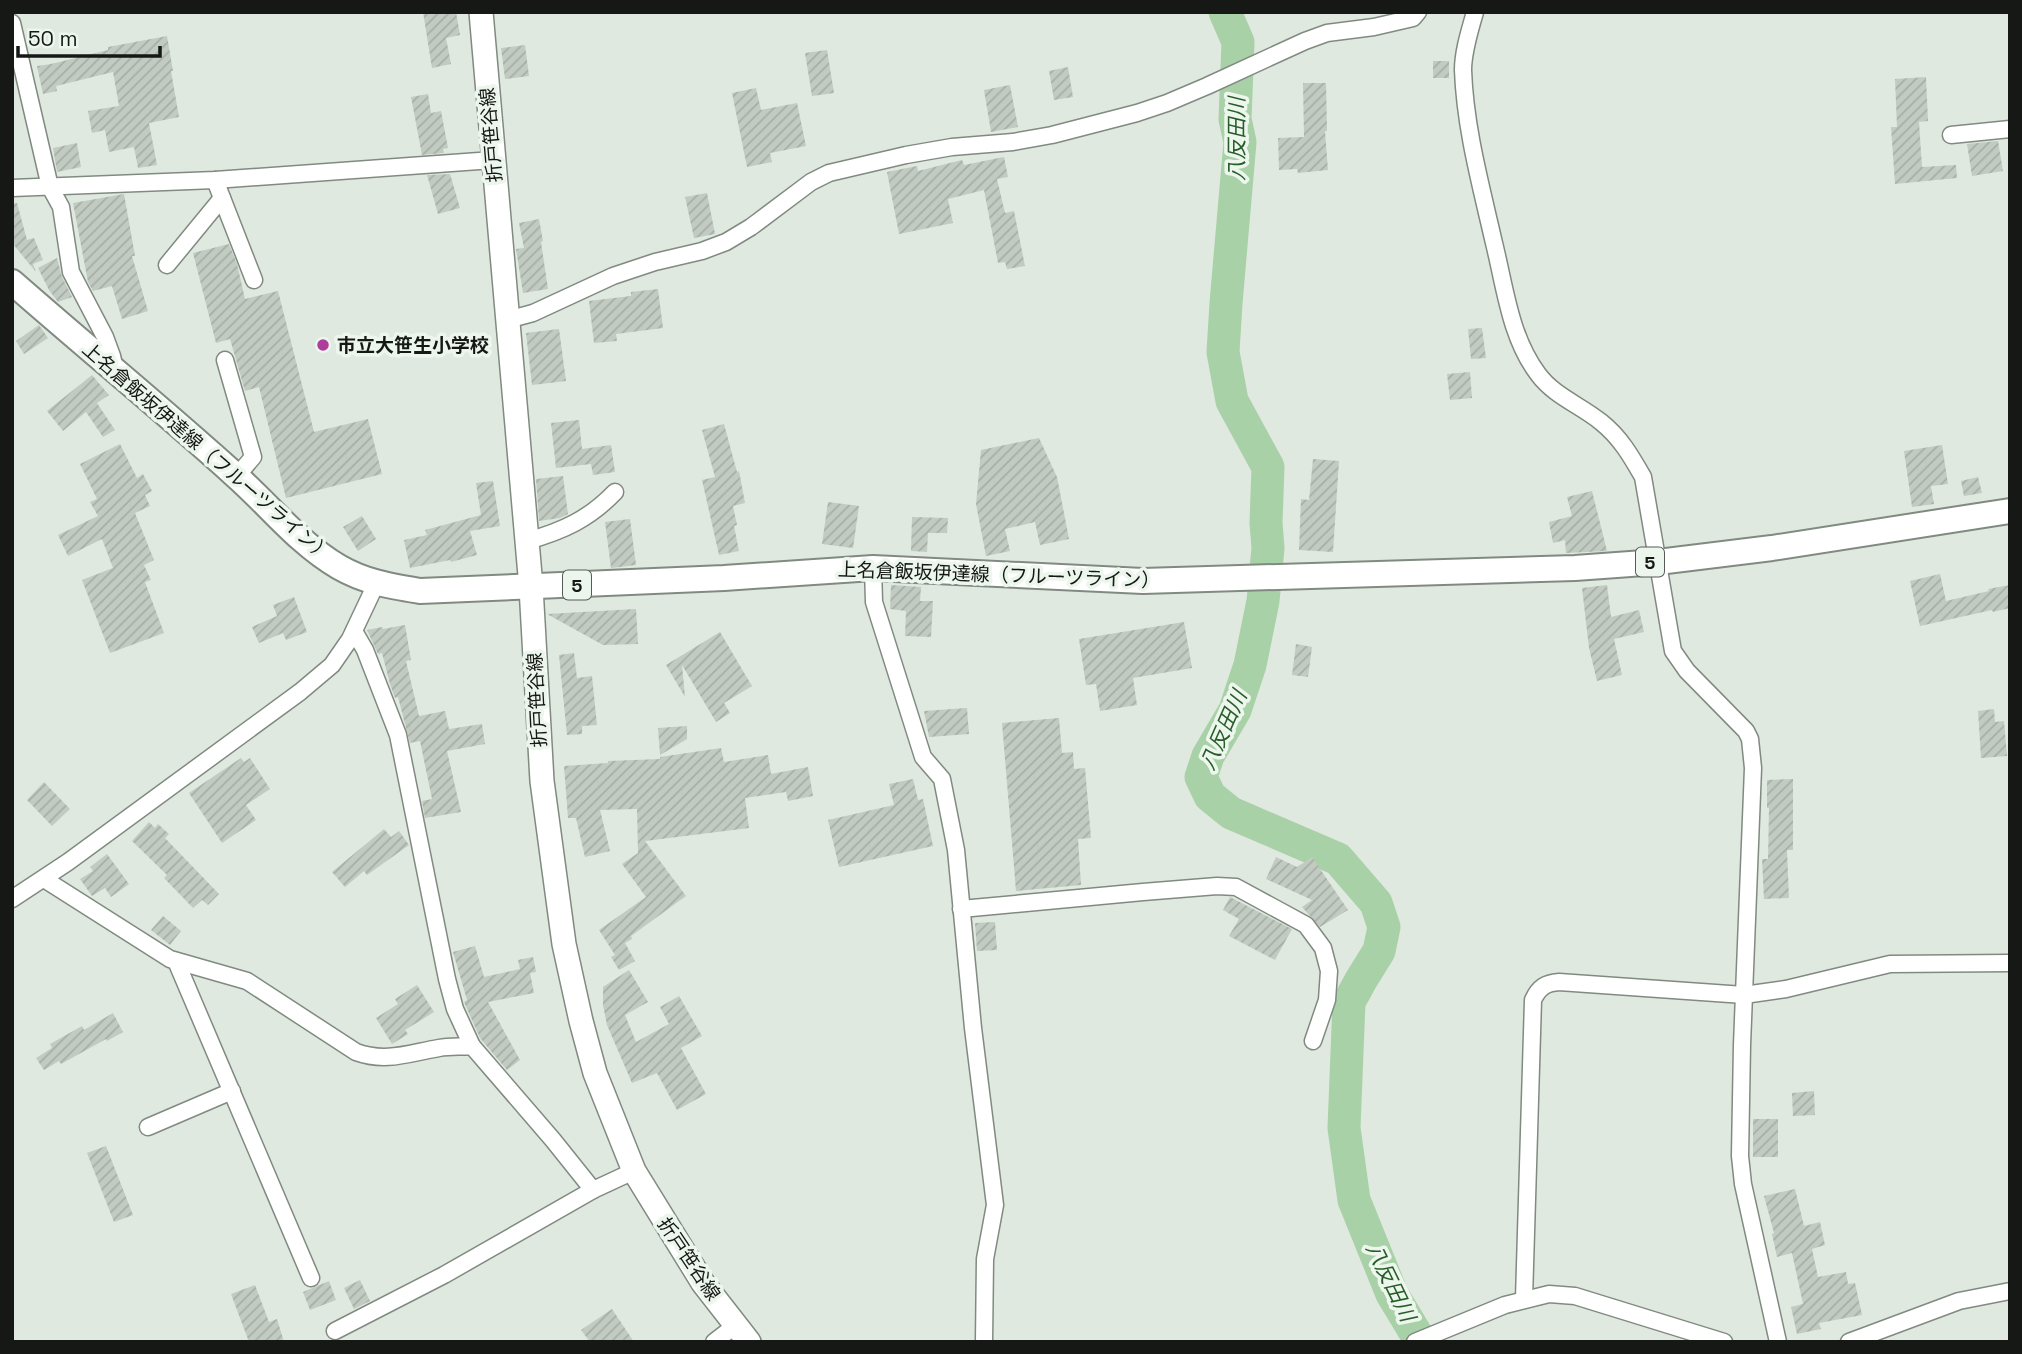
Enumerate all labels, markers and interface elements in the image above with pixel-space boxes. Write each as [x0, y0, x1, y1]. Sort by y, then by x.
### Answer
scale bar [18, 14, 159, 58]
text: 50 m [28, 25, 78, 52]
street label: 折戸笹谷線 [474, 87, 508, 183]
water label: 八反田川 [1223, 95, 1250, 181]
place label: 市立大笹生小学校 [337, 333, 489, 358]
street label: 上名倉飯坂伊達線（フルーツライン） [77, 337, 337, 567]
marker: 市立大笹生小学校 [315, 337, 331, 353]
road number: 5 [1636, 548, 1664, 576]
street label: 上名倉飯坂伊達線（フルーツライン） [837, 557, 1161, 593]
road number: 5 [563, 570, 591, 600]
street label: 折戸笹谷線 [522, 652, 552, 748]
water label: 八反田川 [1194, 684, 1253, 774]
street label: 折戸笹谷線 [652, 1213, 726, 1305]
water label: 八反田川 [1360, 1238, 1422, 1327]

